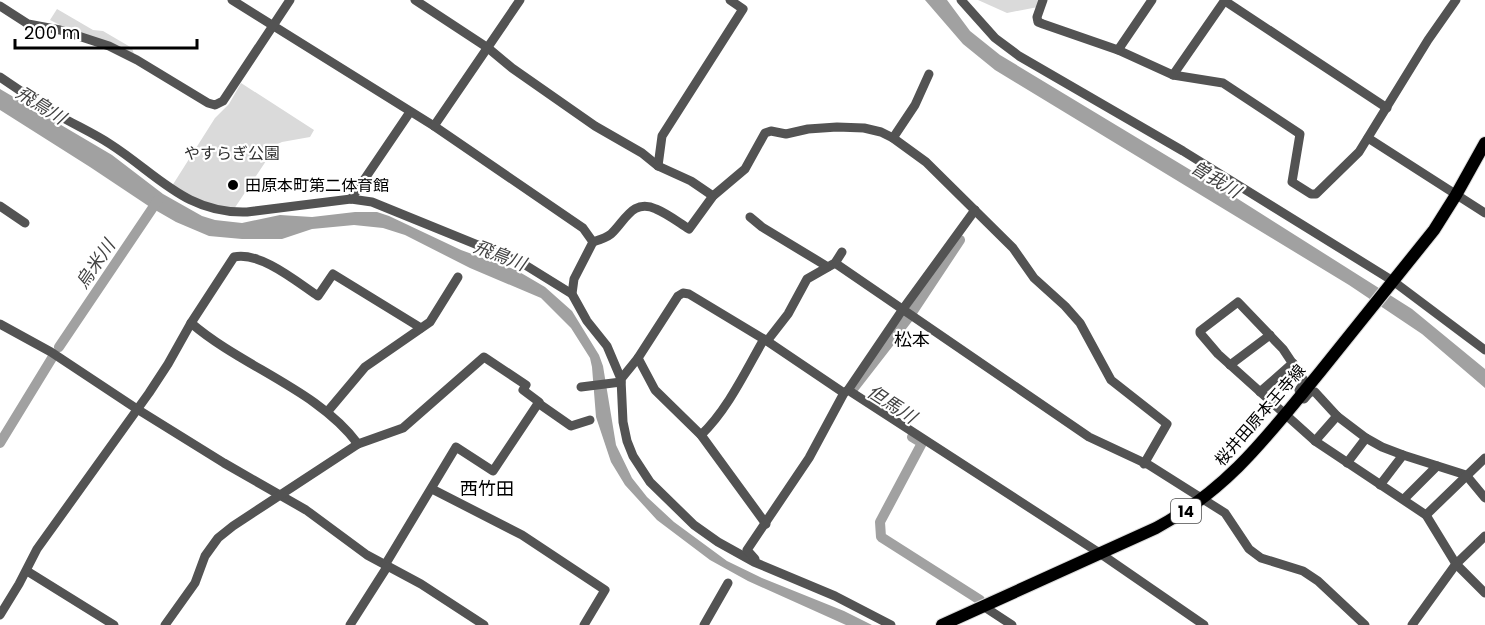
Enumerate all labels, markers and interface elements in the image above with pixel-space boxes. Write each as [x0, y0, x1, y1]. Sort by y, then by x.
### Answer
scale bar [15, 12, 196, 50]
text: 200 m [24, 20, 80, 45]
water label: 飛鳥川 [11, 80, 72, 131]
park label: やすらぎ公園 [184, 142, 280, 165]
water label: 曽我川 [1186, 154, 1247, 205]
place label: 田原本町第二体育館 [245, 174, 389, 197]
marker: 田原本町第二体育館 [226, 178, 240, 192]
water label: 烏米川 [70, 233, 122, 293]
water label: 飛鳥川 [470, 234, 532, 277]
district label: 松本 [894, 327, 930, 352]
street label: 桜井田原本王寺線 [1209, 359, 1311, 471]
water label: 但馬川 [863, 379, 923, 430]
district label: 西竹田 [460, 476, 514, 501]
road number: 14 [1171, 499, 1201, 523]

